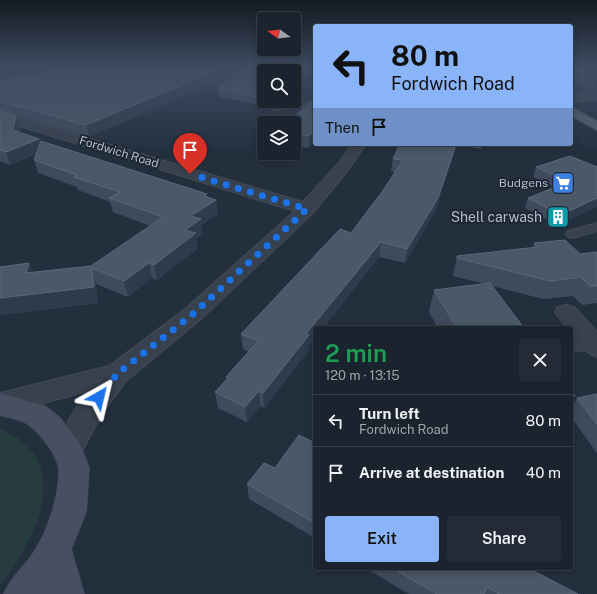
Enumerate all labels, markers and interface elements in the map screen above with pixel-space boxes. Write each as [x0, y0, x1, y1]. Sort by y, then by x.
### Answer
north arrow [257, 12, 301, 56]
map controls [257, 12, 301, 160]
text: 80 m [391, 39, 459, 72]
icon: left [325, 40, 377, 92]
button: search [257, 64, 301, 108]
text: Fordwich Road [391, 73, 515, 94]
button: layers [257, 116, 301, 160]
icon: arrive [368, 116, 390, 138]
text: Then [325, 119, 360, 136]
street label: Fordwich Road [77, 133, 161, 171]
pin [173, 133, 207, 174]
icon: arrive [179, 139, 201, 161]
supermarket icon: Budgens [550, 170, 576, 196]
place label: Budgens [499, 176, 548, 190]
building icon: Shell carwash [545, 204, 571, 230]
place label: Shell carwash [451, 209, 542, 225]
text: 2 min [325, 339, 387, 367]
button: close [519, 339, 561, 381]
text: 120 m · 13:15 [325, 368, 400, 383]
position arrow [78, 376, 120, 418]
text: Turn left [359, 405, 420, 422]
icon: left [325, 410, 347, 432]
text: 80 m [526, 412, 561, 429]
text: Fordwich Road [359, 422, 448, 437]
icon: arrive [325, 462, 347, 484]
text: Arrive at destination [359, 464, 504, 481]
text: 40 m [526, 464, 561, 481]
button: Exit [325, 516, 439, 562]
button: Share [447, 516, 561, 562]

